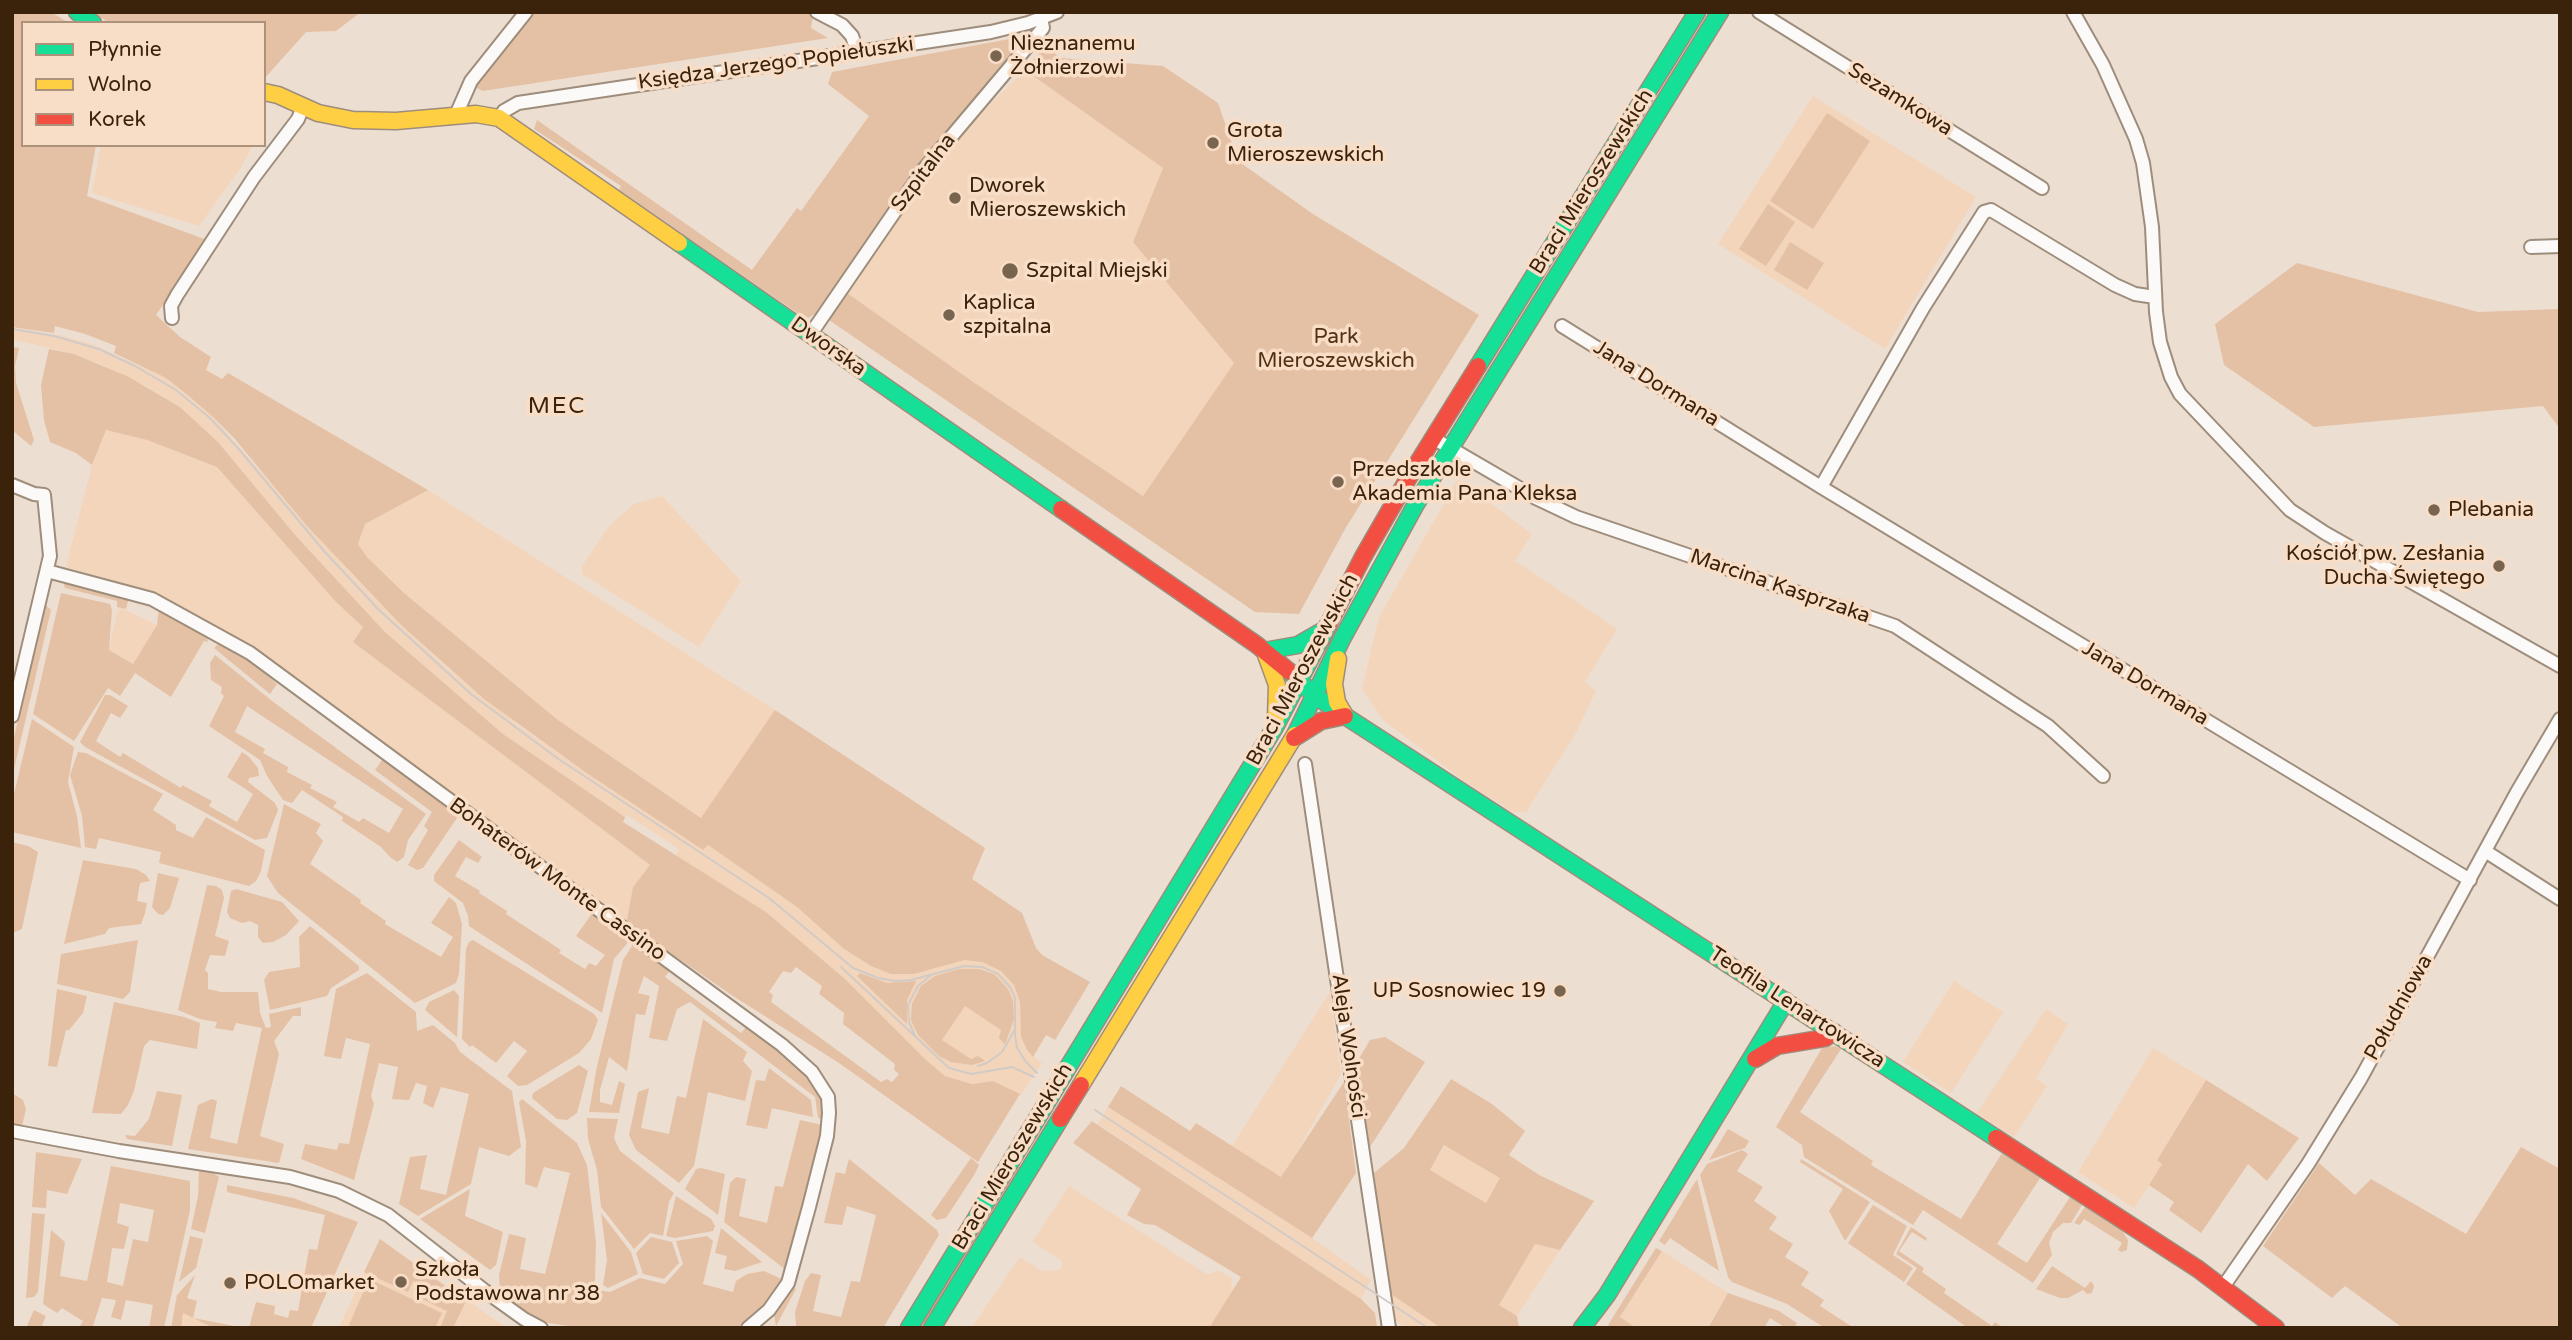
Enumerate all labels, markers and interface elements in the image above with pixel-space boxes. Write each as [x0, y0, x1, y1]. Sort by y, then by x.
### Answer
legend [21, 21, 266, 147]
place label: Nieznanemu Żołnierzowi [1010, 31, 1135, 81]
street label: Księdza Jerzego Popiełuszki [637, 32, 915, 96]
text: Płynnie [88, 37, 162, 62]
marker: Nieznanemu Żołnierzowi [988, 48, 1004, 64]
street label: Sezamkowa [1843, 58, 1957, 142]
text: Wolno [88, 72, 152, 97]
street label: Braci Mieroszewskich [1525, 85, 1659, 279]
text: Korek [88, 107, 146, 132]
place label: Grota Mieroszewskich [1227, 118, 1384, 168]
street label: Szpitalna [886, 129, 962, 217]
marker: Grota Mieroszewskich [1205, 135, 1221, 151]
place label: Dworek Mieroszewskich [969, 173, 1126, 223]
marker: Dworek Mieroszewskich [947, 190, 963, 206]
place label: Szpital Miejski [1026, 258, 1168, 284]
marker: Szpital Miejski [1000, 261, 1020, 281]
place label: Kaplica szpitalna [963, 290, 1052, 340]
marker: Kaplica szpitalna [941, 307, 957, 323]
street label: Dworska [785, 312, 871, 382]
park label: Park Mieroszewskich [1257, 324, 1415, 374]
street label: Jana Dormana [1588, 335, 1724, 433]
district label: MEC [528, 393, 586, 421]
place label: Przedszkole Akademia Pana Kleksa [1352, 457, 1577, 507]
marker: Przedszkole Akademia Pana Kleksa [1330, 474, 1346, 490]
place label: Plebania [2448, 497, 2534, 523]
marker: Plebania [2426, 502, 2442, 518]
place label: Kościół pw. Zesłania Ducha Świętego [2286, 541, 2485, 591]
street label: Marcina Kasprzaka [1687, 544, 1873, 630]
marker: Kościół pw. Zesłania Ducha Świętego [2491, 558, 2507, 574]
street label: Braci Mieroszewskich [1242, 570, 1364, 770]
street label: Jana Dormana [2077, 636, 2213, 732]
street label: Bohaterów Monte Cassino [444, 793, 670, 967]
street label: Teofila Lenartowicza [1704, 942, 1890, 1074]
street label: Południowa [2360, 951, 2438, 1065]
street label: Aleja Wolności [1325, 972, 1371, 1120]
place label: UP Sosnowiec 19 [1373, 978, 1546, 1004]
marker: UP Sosnowiec 19 [1552, 983, 1568, 999]
street label: Braci Mieroszewskich [947, 1059, 1079, 1255]
place label: Szkoła Podstawowa nr 38 [415, 1257, 600, 1307]
place label: POLOmarket [244, 1270, 374, 1296]
marker: Szkoła Podstawowa nr 38 [393, 1274, 409, 1290]
marker: POLOmarket [222, 1275, 238, 1291]

